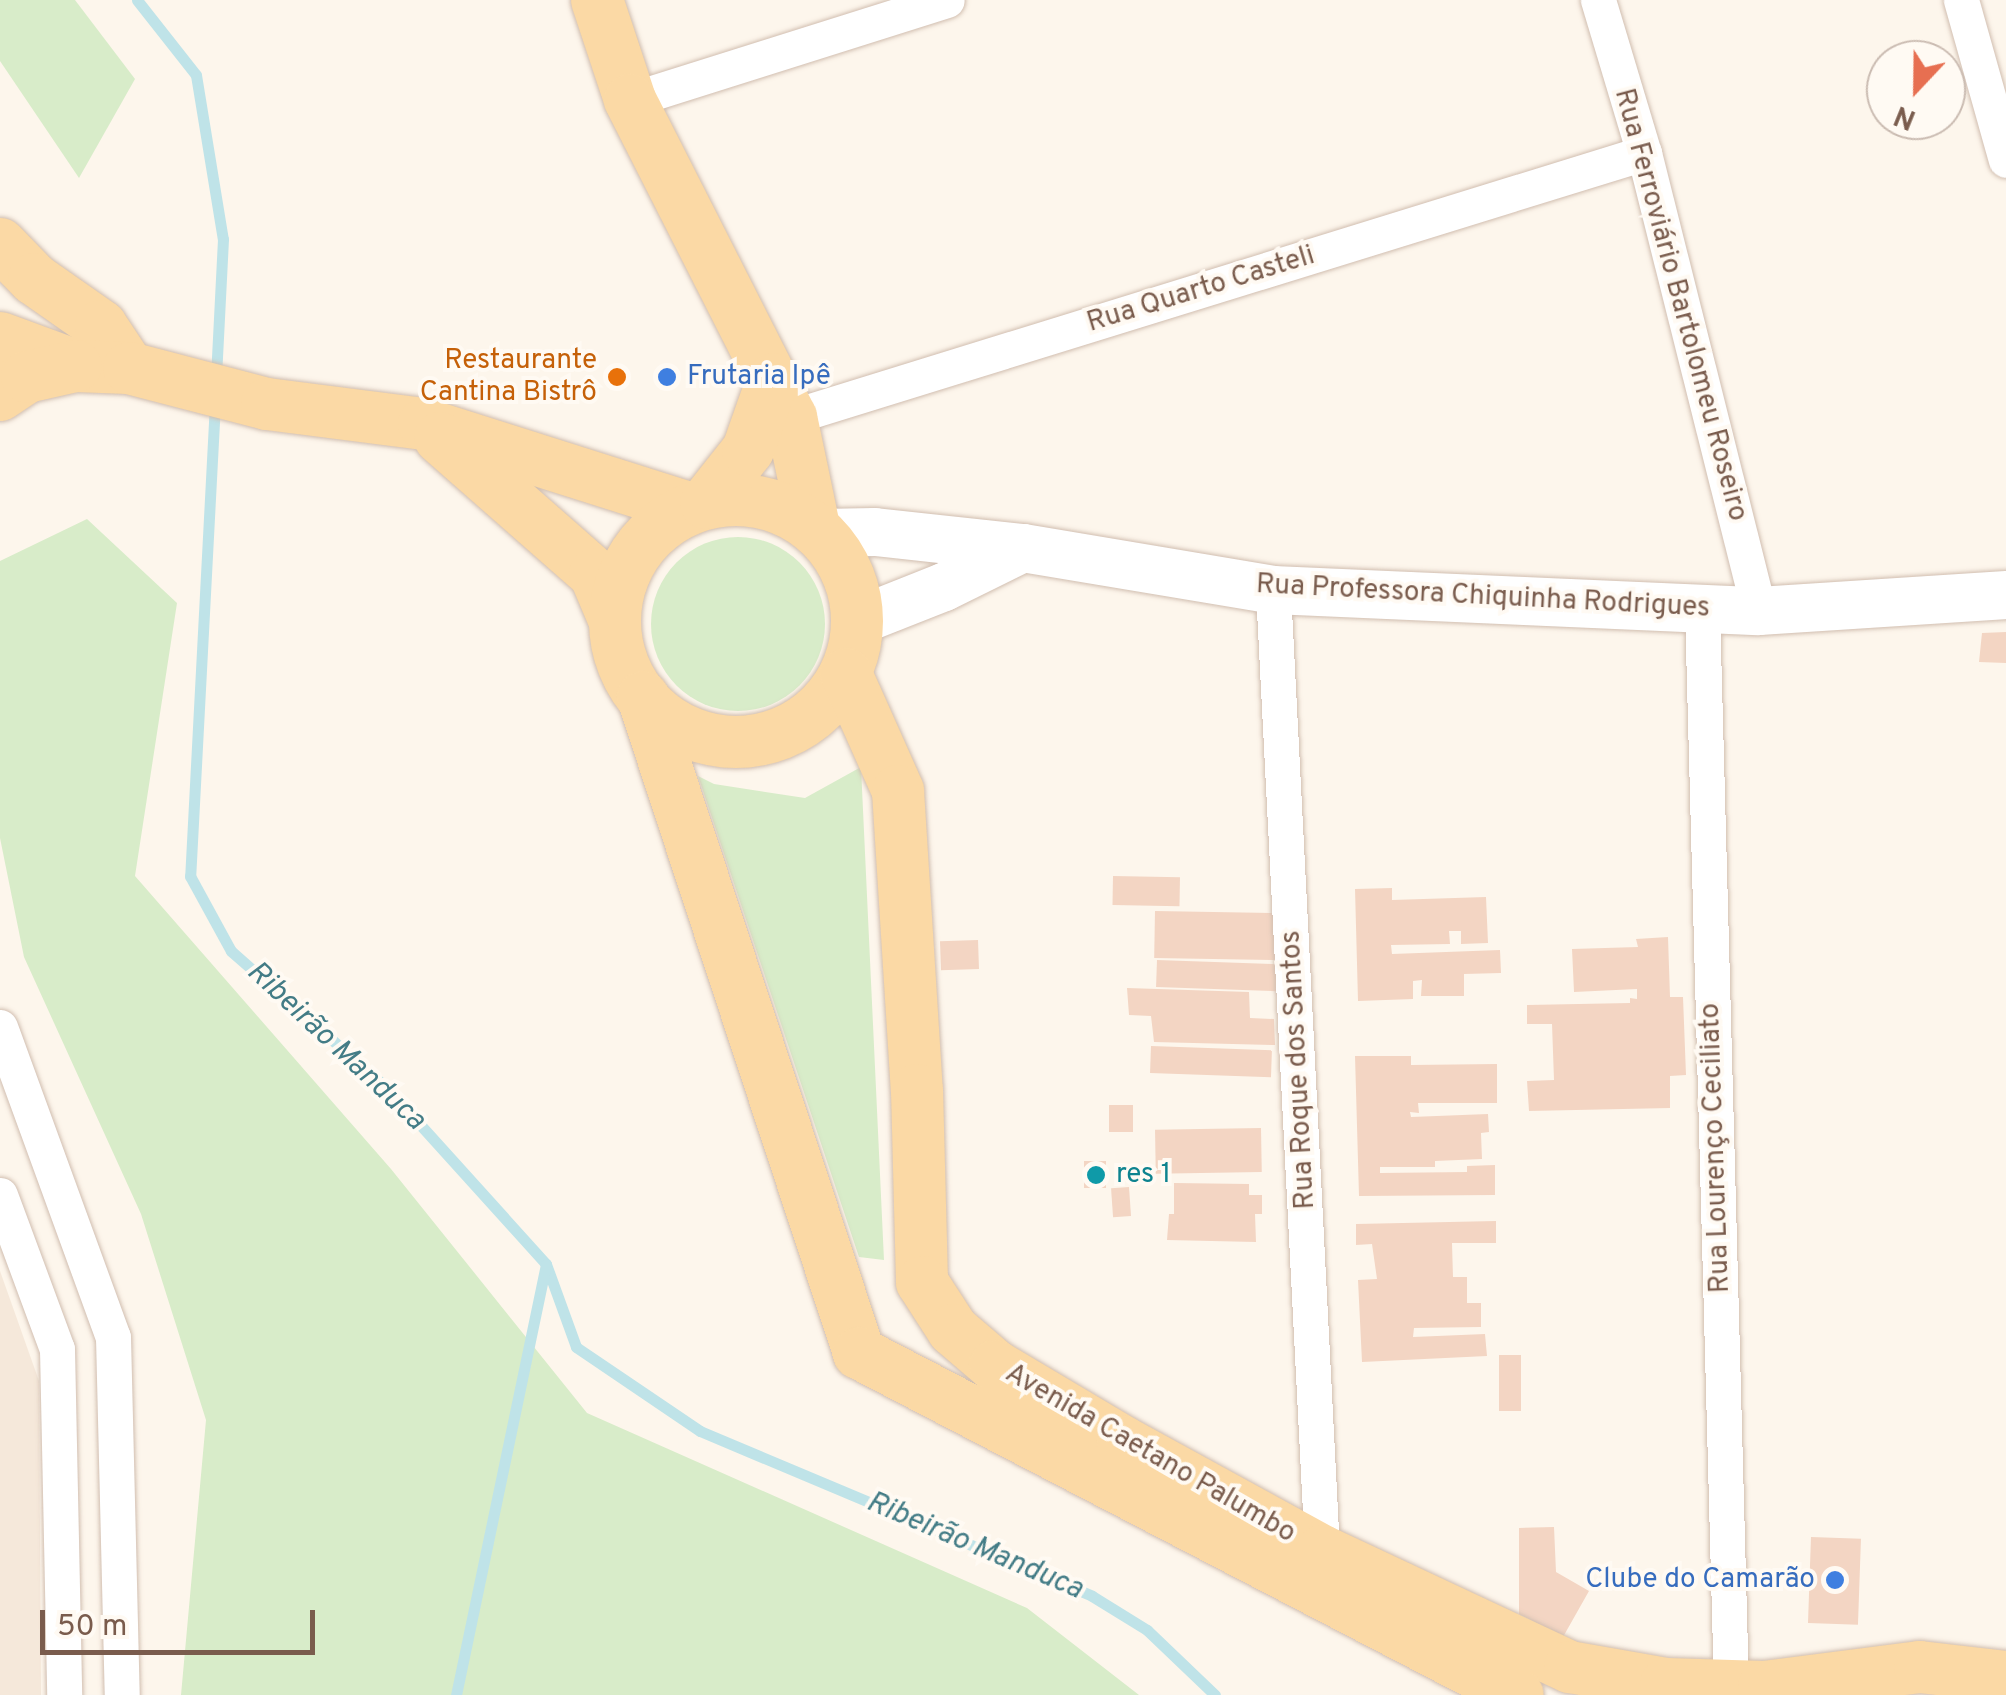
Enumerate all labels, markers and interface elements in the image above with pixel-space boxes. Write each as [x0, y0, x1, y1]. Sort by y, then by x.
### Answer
north arrow [1866, 40, 1966, 140]
street label: Rua Ferroviário Bartolomeu Roseiro [1606, 85, 1754, 525]
text: N [1889, 96, 1922, 136]
street label: Rua Quarto Casteli [1083, 239, 1319, 341]
place label: Restaurante Cantina Bistrô [420, 344, 597, 410]
place label: Frutaria Ipê [687, 360, 831, 394]
marker: Restaurante Cantina Bistrô [606, 366, 628, 388]
marker: Frutaria Ipê [656, 366, 678, 388]
street label: Rua Professora Chiquinha Rodrigues [1255, 568, 1711, 626]
street label: Rua Roque dos Santos [1275, 930, 1323, 1210]
water label: Ribeirão Manduca [238, 955, 432, 1139]
street label: Rua Lourenço Ceciliato [1694, 1002, 1738, 1294]
place label: res 1 [1116, 1158, 1171, 1192]
marker: res 1 [1085, 1164, 1107, 1186]
street label: Avenida Caetano Palumbo [999, 1357, 1301, 1551]
water label: Ribeirão Manduca [860, 1485, 1088, 1609]
place label: Clube do Camarão [1585, 1563, 1815, 1597]
marker: Clube do Camarão [1824, 1569, 1846, 1591]
scale bar [45, 1590, 320, 1652]
text: 50 m [57, 1609, 127, 1646]

